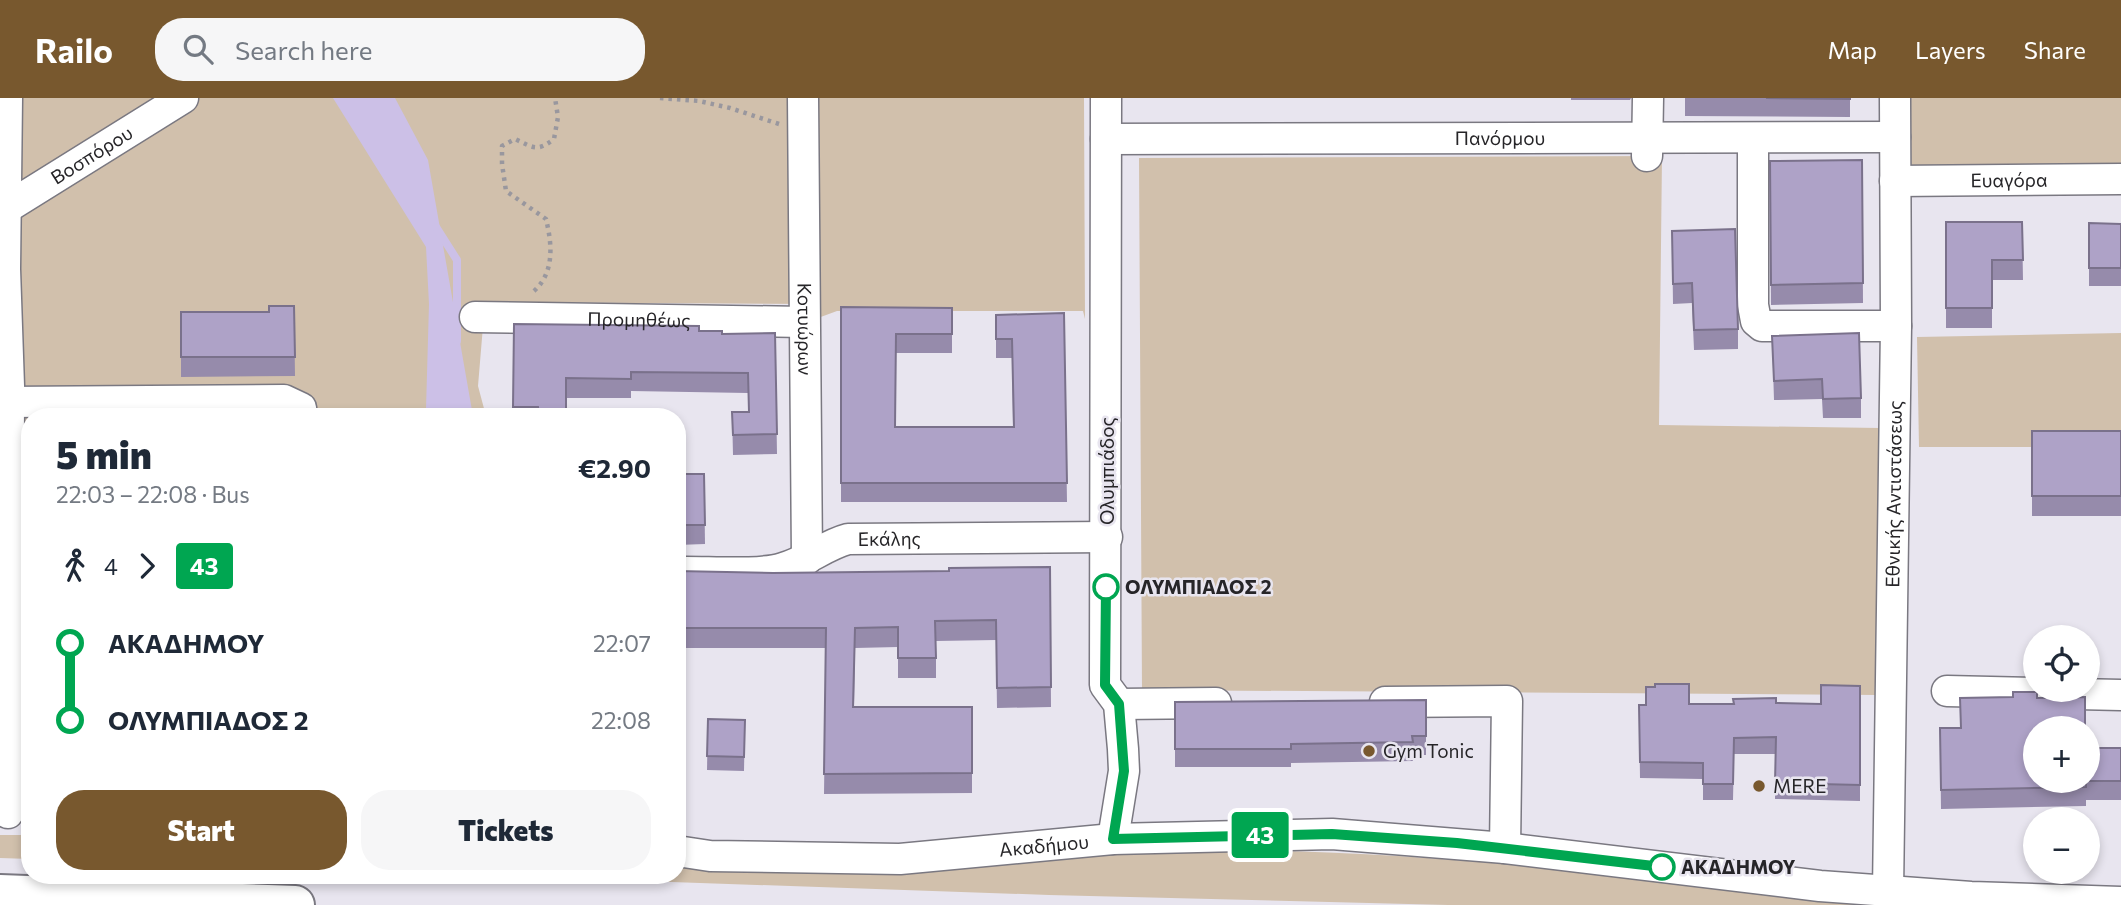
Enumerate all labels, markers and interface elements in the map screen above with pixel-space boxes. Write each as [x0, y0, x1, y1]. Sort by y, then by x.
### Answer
search box [155, 18, 645, 81]
text: Railo [35, 29, 113, 70]
icon: search [179, 30, 217, 68]
text: Search here [235, 34, 372, 65]
text: Map [1828, 35, 1877, 64]
text: Layers [1915, 35, 1986, 64]
text: Share [2024, 35, 2086, 64]
street label: Βοσπόρου [46, 120, 136, 189]
street label: Πανόρμου [1455, 126, 1545, 149]
street label: Ευαγόρα [1970, 168, 2048, 191]
street label: Κοτυώρων [794, 283, 817, 376]
street label: Προμηθέως [587, 307, 691, 331]
street label: Εθνικής Αντιστάσεως [1880, 400, 1906, 588]
street label: Ολυμπιάδος [1095, 417, 1118, 525]
text: 5 min [56, 430, 152, 477]
text: €2.90 [578, 452, 651, 483]
text: 22:03 – 22:08 · Bus [56, 480, 250, 508]
street label: Εκάλης [858, 526, 921, 550]
icon: walk [56, 547, 94, 585]
icon: forward [128, 547, 166, 585]
text: 43 [190, 551, 219, 580]
text: 4 [104, 552, 118, 580]
marker: ΟΛΥΜΠΙΑΔΟΣ 2 [1093, 574, 1119, 600]
place label: ΟΛΥΜΠΙΑΔΟΣ 2 [1125, 575, 1271, 598]
map controls [2023, 625, 2100, 884]
button: locate [2023, 625, 2100, 702]
text: ΑΚΑΔΗΜΟΥ [108, 627, 265, 658]
text: 22:07 [593, 629, 651, 657]
text: ΟΛΥΜΠΙΑΔΟΣ 2 [108, 704, 308, 735]
text: 22:08 [591, 706, 651, 734]
button: + [2023, 716, 2100, 793]
place label: Gym Tonic [1383, 739, 1474, 762]
marker: Gym Tonic [1361, 743, 1377, 759]
place label: MERE [1773, 774, 1826, 797]
marker: MERE [1751, 778, 1767, 794]
button: Start [56, 790, 347, 870]
button: Tickets [361, 790, 651, 870]
button: − [2023, 807, 2100, 884]
line badge: 43 [1228, 812, 1292, 858]
text: 43 [1246, 820, 1274, 849]
street label: Ακαδήμου [998, 829, 1090, 861]
marker: ΑΚΑΔΗΜΟΥ [1649, 854, 1675, 880]
place label: ΑΚΑΔΗΜΟΥ [1681, 855, 1795, 878]

